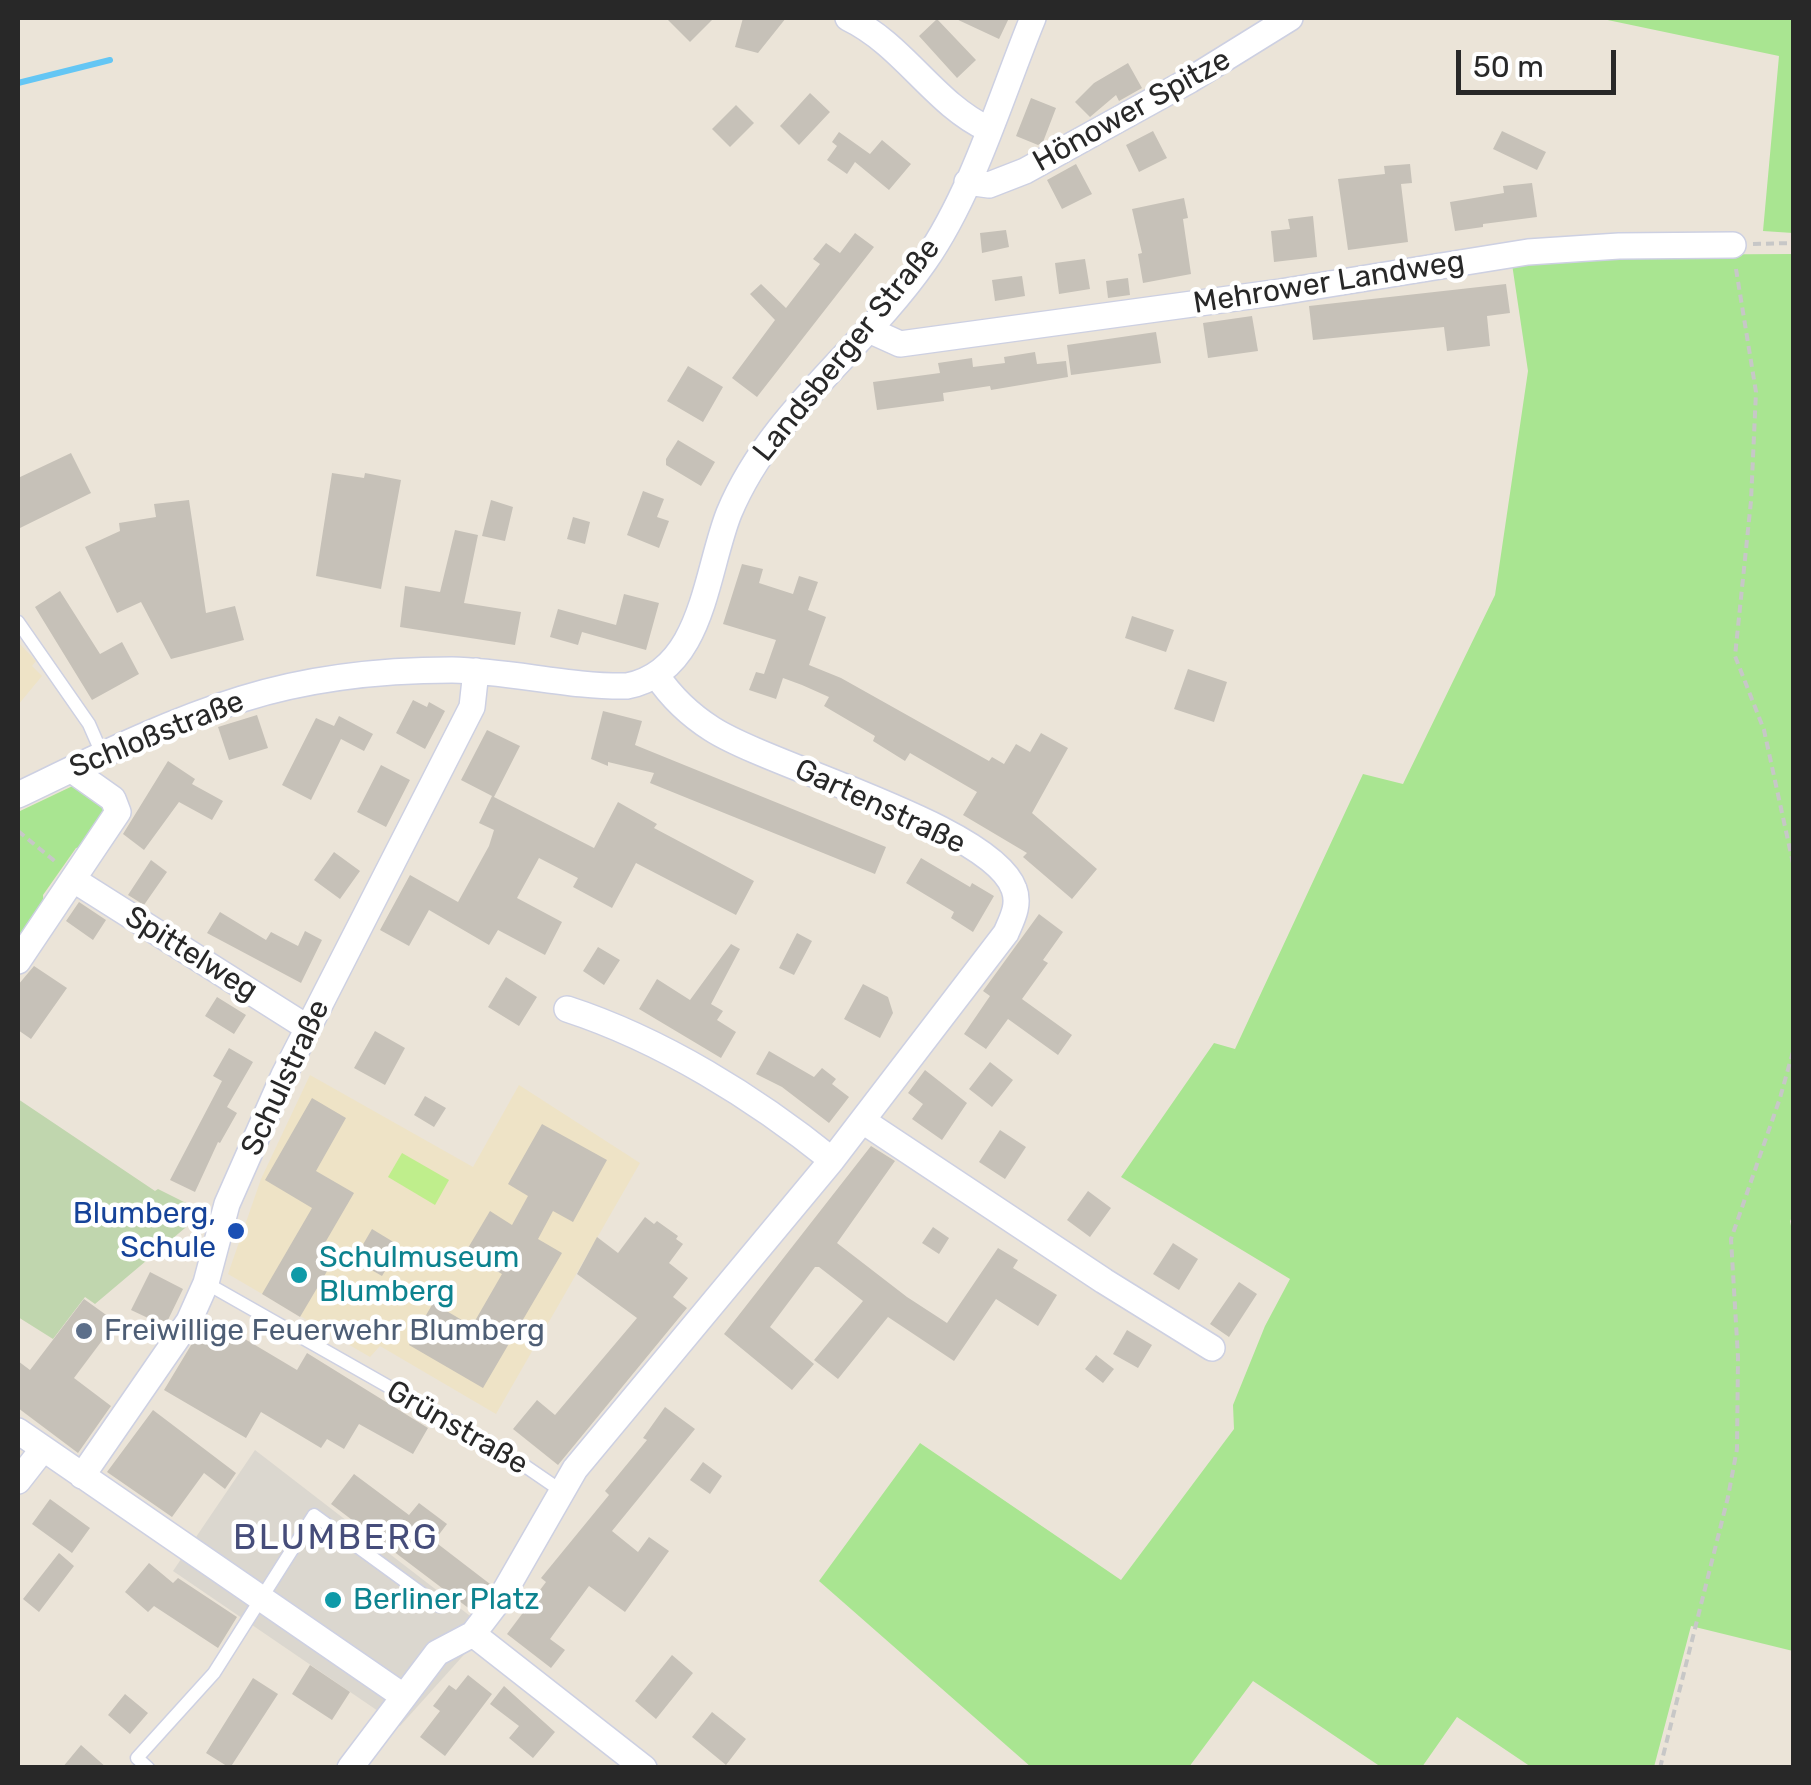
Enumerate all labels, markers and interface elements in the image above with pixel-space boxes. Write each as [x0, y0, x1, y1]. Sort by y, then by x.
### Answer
scale bar [1461, 30, 1621, 92]
street label: Hönower Spitze [1027, 42, 1237, 180]
text: 50 m [1473, 49, 1544, 85]
street label: Landsberger Straße [746, 231, 948, 469]
street label: Mehrower Landweg [1191, 244, 1467, 322]
street label: Schloßstraße [65, 684, 249, 786]
street label: Gartenstraße [789, 752, 971, 862]
street label: Spittelweg [118, 899, 264, 1009]
street label: Schulstraße [234, 994, 338, 1162]
place label: Blumberg, Schule [73, 1196, 216, 1266]
marker: Blumberg, Schule [225, 1220, 247, 1242]
place label: Schulmuseum Blumberg [319, 1240, 519, 1310]
marker: Schulmuseum Blumberg [288, 1264, 310, 1286]
place label: Freiwillige Feuerwehr Blumberg [104, 1313, 545, 1349]
marker: Freiwillige Feuerwehr Blumberg [73, 1320, 95, 1342]
street label: Grünstraße [380, 1373, 534, 1483]
district label: BLUMBERG [233, 1518, 439, 1560]
place label: Berliner Platz [353, 1582, 539, 1618]
marker: Berliner Platz [322, 1589, 344, 1611]

